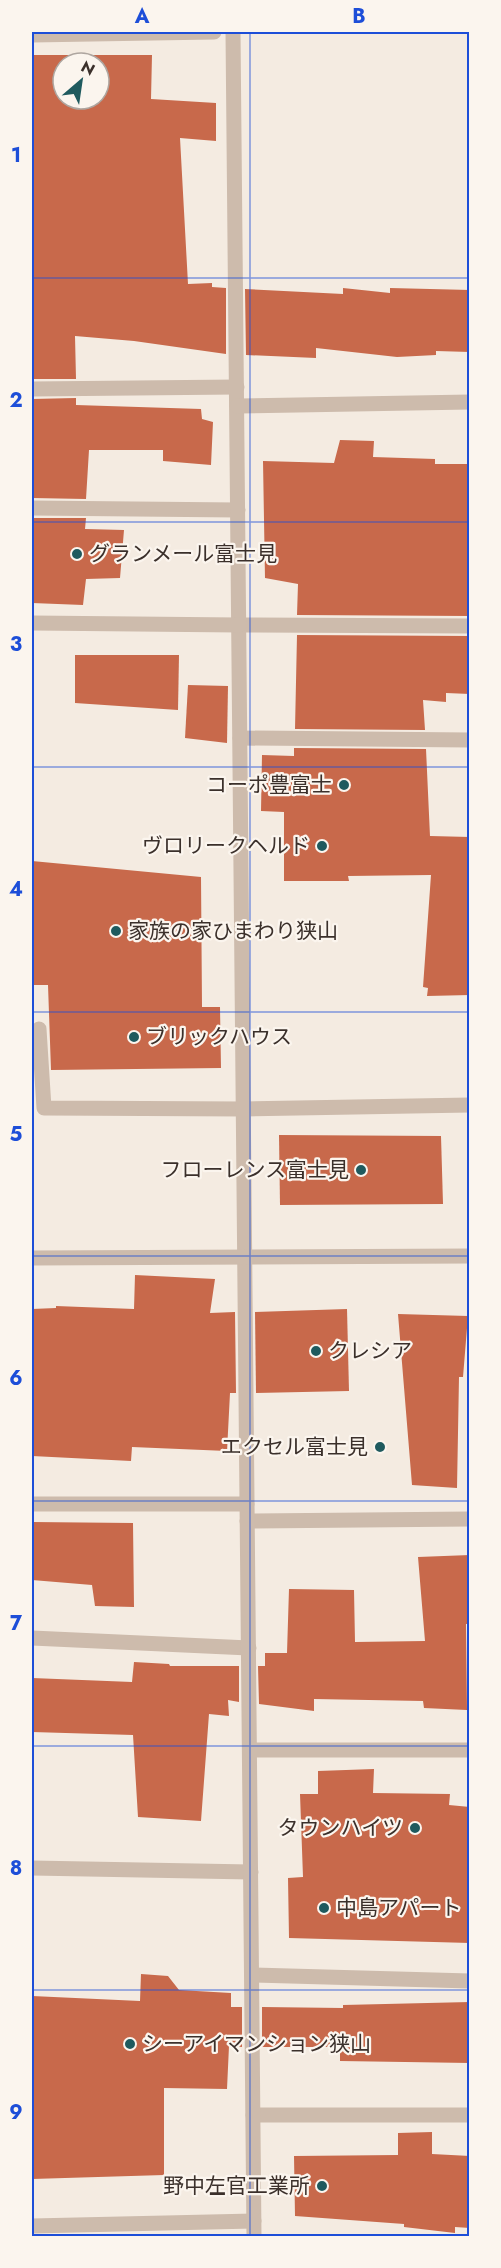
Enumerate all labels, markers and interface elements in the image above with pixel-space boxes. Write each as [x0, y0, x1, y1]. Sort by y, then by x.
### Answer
text: A [134, 2, 150, 31]
text: B [352, 2, 366, 31]
north arrow [51, 51, 111, 111]
text: N [77, 55, 99, 81]
text: 1 [11, 141, 21, 170]
text: 2 [9, 386, 23, 415]
place label: グランメール富士見 [89, 539, 277, 569]
marker: グランメール富士見 [70, 547, 84, 561]
text: 3 [10, 630, 22, 659]
place label: コーポ豊富士 [206, 770, 332, 800]
marker: コーポ豊富士 [337, 778, 351, 792]
place label: ヴロリークヘルド [142, 831, 310, 861]
marker: ヴロリークヘルド [315, 839, 329, 853]
text: 4 [9, 875, 23, 904]
place label: 家族の家ひまわり狭山 [128, 916, 338, 946]
marker: 家族の家ひまわり狭山 [109, 924, 123, 938]
place label: ブリックハウス [146, 1022, 292, 1052]
marker: ブリックハウス [127, 1030, 141, 1044]
text: 5 [10, 1120, 23, 1149]
place label: フローレンス富士見 [160, 1155, 349, 1185]
marker: フローレンス富士見 [354, 1163, 368, 1177]
place label: クレシア [328, 1336, 412, 1366]
marker: クレシア [309, 1344, 323, 1358]
text: 6 [9, 1364, 23, 1393]
place label: エクセル富士見 [221, 1432, 368, 1462]
marker: エクセル富士見 [373, 1440, 387, 1454]
text: 7 [10, 1609, 23, 1638]
place label: タウンハイツ [277, 1813, 403, 1843]
marker: タウンハイツ [408, 1821, 422, 1835]
text: 8 [10, 1854, 22, 1883]
place label: 中島アパート [336, 1893, 462, 1923]
marker: 中島アパート [317, 1901, 331, 1915]
place label: シーアイマンション狭山 [142, 2029, 371, 2059]
marker: シーアイマンション狭山 [123, 2037, 137, 2051]
text: 9 [9, 2098, 23, 2127]
place label: 野中左官工業所 [163, 2171, 310, 2201]
marker: 野中左官工業所 [315, 2179, 329, 2193]

